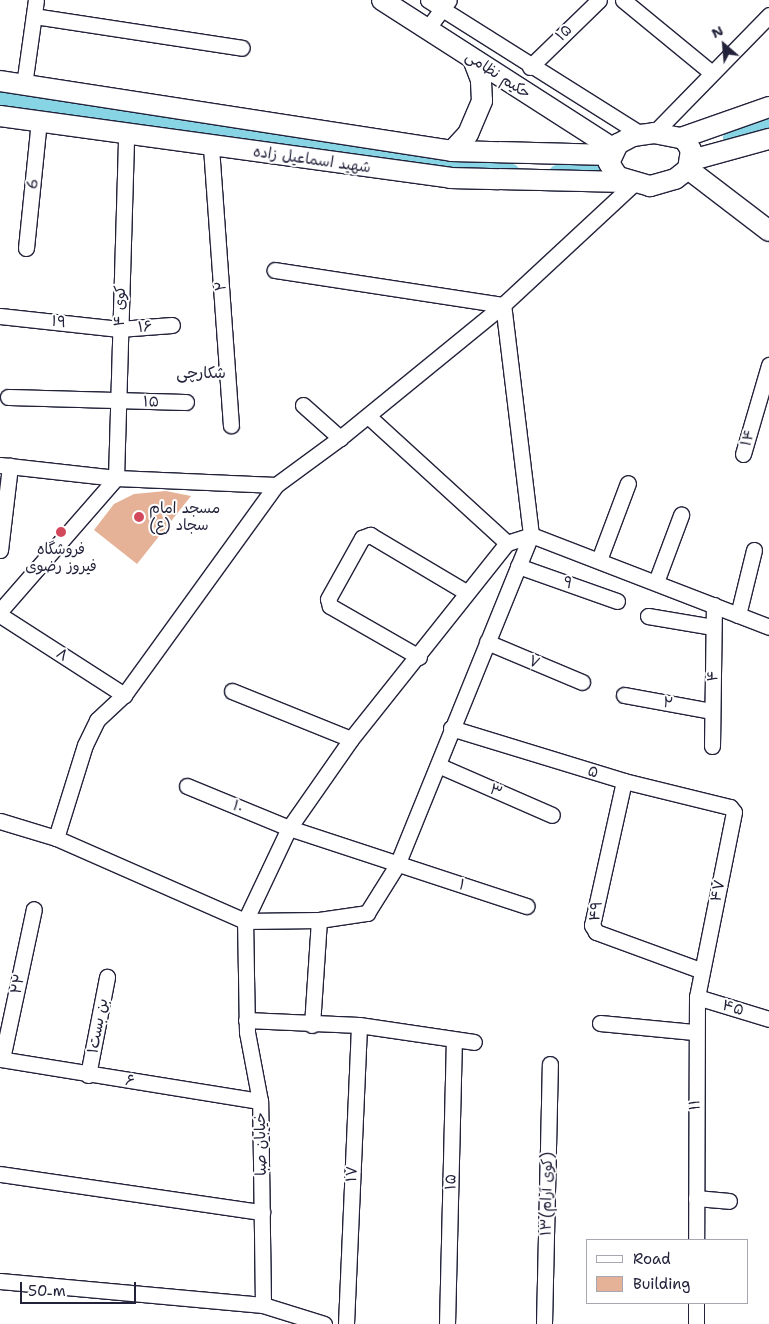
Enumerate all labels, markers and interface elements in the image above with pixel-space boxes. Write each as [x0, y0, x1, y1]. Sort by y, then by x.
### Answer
north arrow [699, 20, 749, 70]
street label: ۱۵ [552, 21, 576, 45]
text: N [708, 21, 726, 42]
street label: حکیم نظامی [462, 47, 534, 103]
street label: شهید اسماعیل زاده [252, 143, 372, 177]
street label: 6 [24, 178, 42, 190]
street label: ۲ [212, 280, 230, 292]
street label: کوی ۴ [110, 285, 130, 327]
street label: ۱۹ [51, 312, 67, 332]
street label: ۱۶ [137, 317, 153, 337]
district label: شکارچی [176, 363, 226, 383]
street label: ۱۵ [143, 393, 159, 411]
street label: ۱۴ [737, 427, 759, 449]
place label: مسجد امام سجاد (ع) [149, 499, 220, 534]
marker: مسجد امام سجاد (ع) [133, 511, 145, 523]
marker: فروشگاه فیروز رضوی [55, 526, 67, 538]
place label: فروشگاه فیروز رضوی [25, 540, 97, 575]
street label: ۹ [561, 573, 575, 593]
street label: ۸ [53, 645, 71, 665]
street label: ۷ [526, 652, 542, 672]
street label: ۴ [704, 670, 722, 682]
street label: ۲ [661, 693, 675, 713]
street label: ۵ [585, 762, 601, 782]
street label: ۳ [487, 780, 505, 802]
street label: ۱۰ [230, 797, 246, 817]
street label: ۱ [457, 876, 467, 894]
street label: ۴۷ [707, 878, 729, 904]
street label: ۴۹ [586, 900, 606, 922]
street label: ۲۲ [7, 972, 29, 996]
street label: ۴۵ [720, 996, 746, 1020]
street label: بن بست۱ [84, 997, 112, 1055]
street label: ۶ [124, 1071, 136, 1091]
street label: ۱۱ [686, 1099, 704, 1111]
street label: خیابان صبا [251, 1112, 271, 1176]
street label: ۱۳(کوی آرام) [537, 1152, 557, 1236]
street label: ۱۷ [343, 1166, 361, 1182]
street label: ۱۵ [442, 1174, 460, 1190]
legend [586, 1239, 749, 1304]
text: Road [633, 1249, 671, 1269]
scale bar [22, 1272, 139, 1304]
text: Building [633, 1274, 690, 1294]
text: 50 m [28, 1281, 66, 1301]

